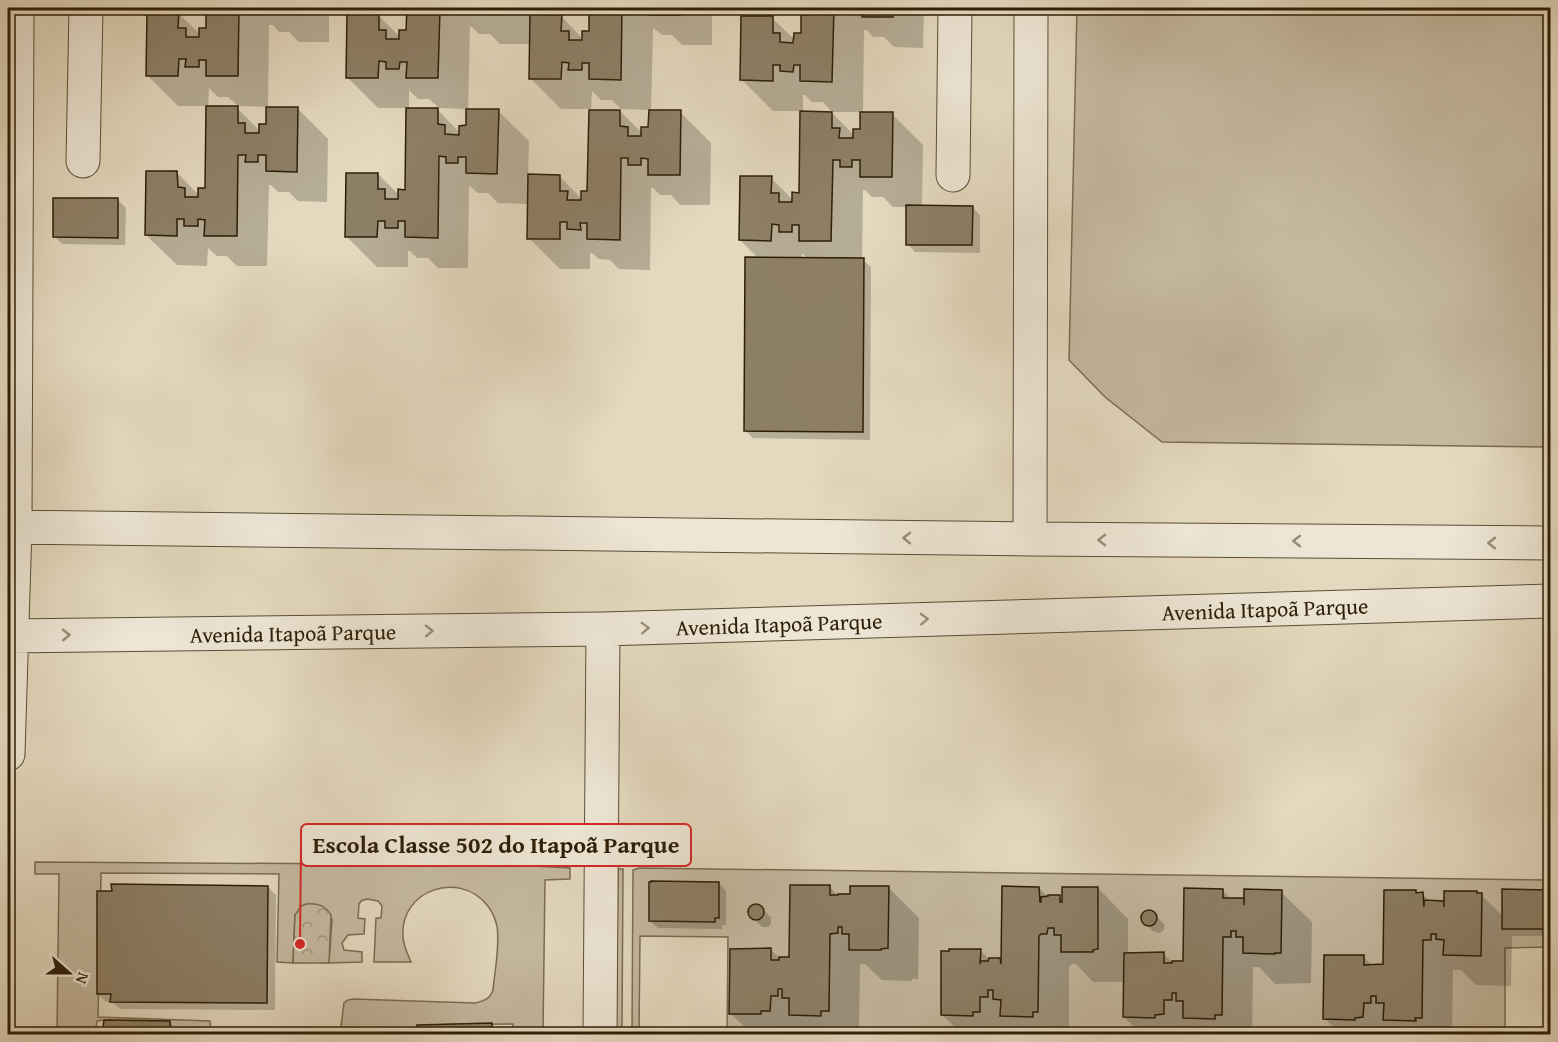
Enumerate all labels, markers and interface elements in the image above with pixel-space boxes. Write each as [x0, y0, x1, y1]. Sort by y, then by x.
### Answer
one-way arrow [903, 532, 912, 544]
one-way arrow [1098, 534, 1107, 546]
one-way arrow [1293, 535, 1302, 547]
one-way arrow [1488, 537, 1497, 549]
street label: Avenida Itapoã Parque [1161, 589, 1369, 629]
street label: Avenida Itapoã Parque [675, 604, 883, 644]
one-way arrow [919, 613, 928, 626]
street label: Avenida Itapoã Parque [189, 615, 397, 651]
one-way arrow [640, 621, 649, 634]
one-way arrow [424, 625, 433, 637]
one-way arrow [61, 629, 70, 642]
callout: Escola Classe 502 do Itapoã Parque [301, 824, 691, 866]
text: Escola Classe 502 do Itapoã Parque [313, 827, 680, 862]
north arrow [39, 943, 99, 1003]
text: N [70, 969, 96, 988]

